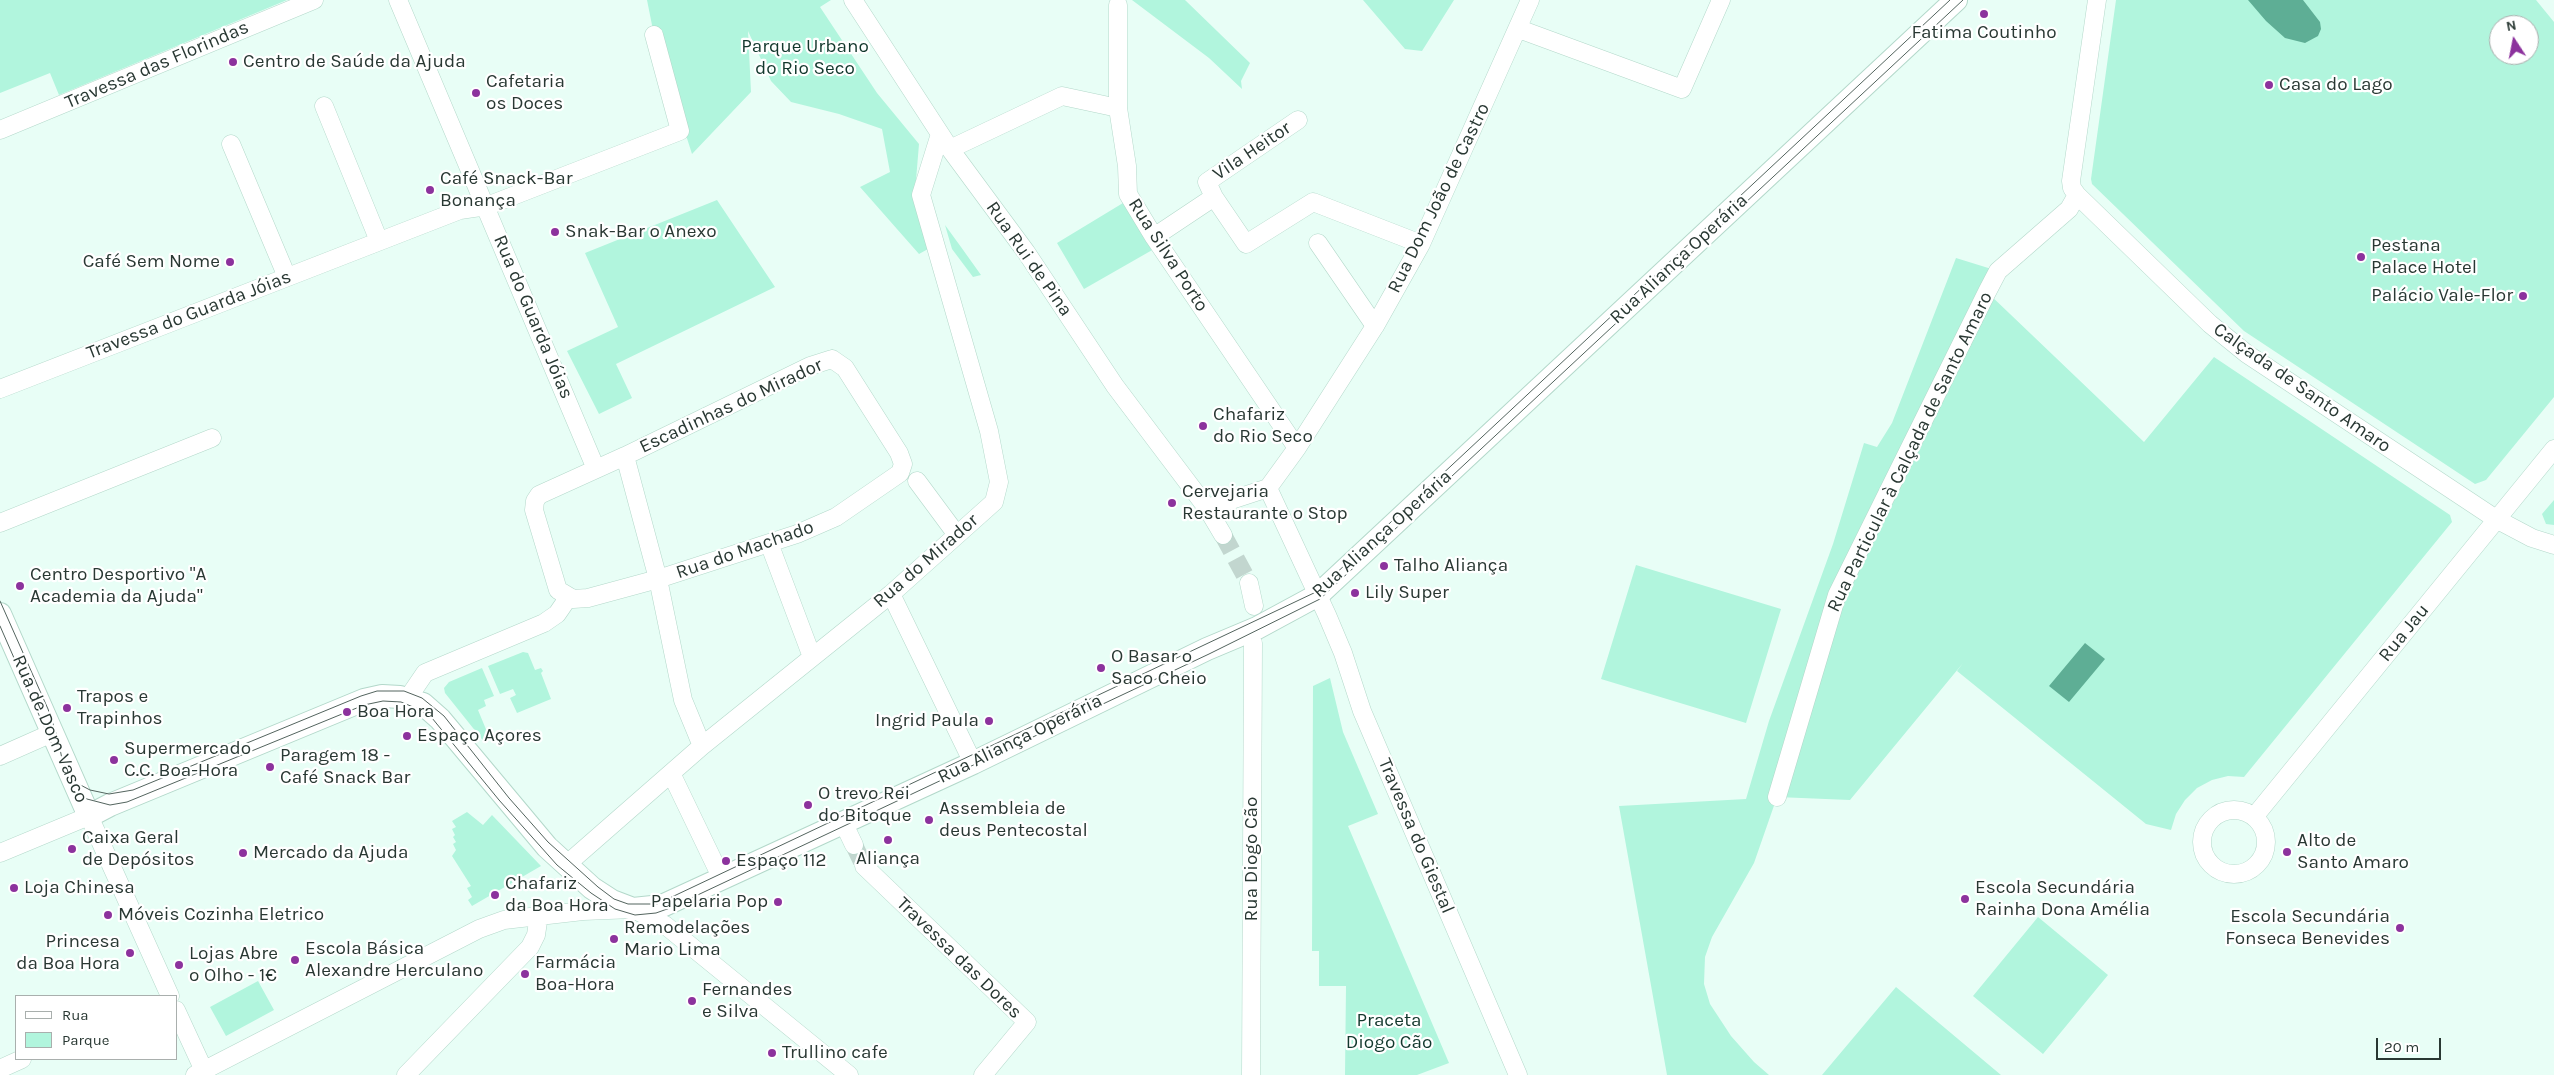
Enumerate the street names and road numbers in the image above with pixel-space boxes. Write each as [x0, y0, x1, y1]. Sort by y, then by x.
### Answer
street label: Travessa das Florindas [62, 16, 252, 114]
street label: Rua Dom João de Castro [1383, 99, 1495, 297]
street label: Vila Heitor [1209, 117, 1295, 185]
street label: Rua Aliança Operária [1605, 189, 1753, 329]
street label: Rua Silva Porto [1123, 194, 1213, 316]
street label: Rua Rui de Pina [981, 197, 1077, 321]
street label: Rua do Guarda Jóias [488, 232, 578, 402]
street label: Travessa do Guarda Jóias [83, 265, 295, 365]
street label: Rua Particular à Calçada de Santo Amaro [1822, 288, 1998, 616]
street label: Calçada de Santo Amaro [2209, 318, 2395, 458]
street label: Escadinhas do Mirador [636, 354, 826, 458]
street label: Rua Aliança Operária [1307, 465, 1457, 603]
street label: Rua do Mirador [869, 509, 983, 613]
street label: Rua do Machado [673, 516, 817, 584]
street label: Rua Jau [2374, 600, 2434, 666]
street label: Rua de Dom Vasco [7, 651, 93, 807]
street label: Rua Aliança Operária [934, 689, 1106, 789]
street label: Travessa do Giestal [1373, 755, 1459, 917]
street label: Rua Diogo Cão [1241, 797, 1263, 921]
street label: Travessa das Dores [892, 892, 1026, 1024]

